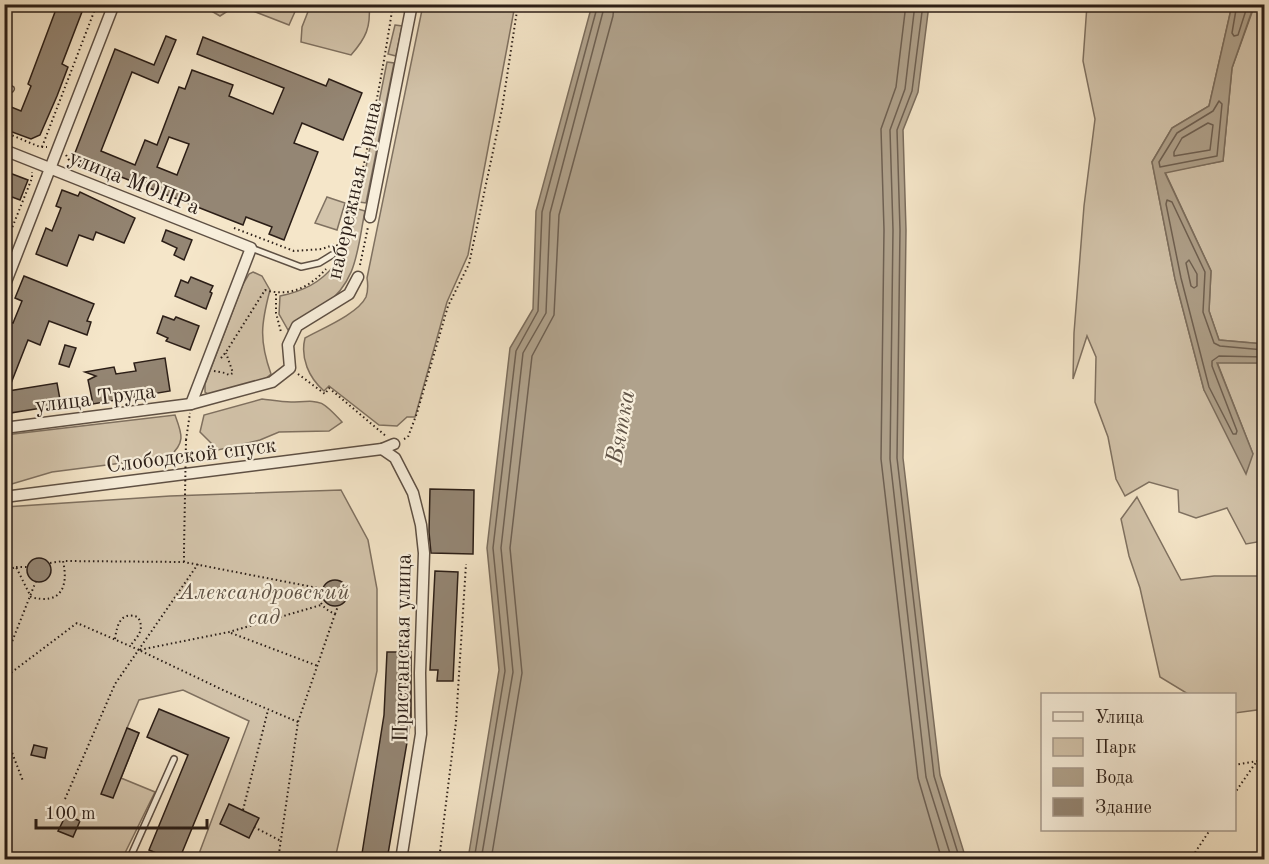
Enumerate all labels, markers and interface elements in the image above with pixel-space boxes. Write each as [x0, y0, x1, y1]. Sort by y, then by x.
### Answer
street label: набережная Грина [324, 99, 386, 282]
street label: улица МОПРа [65, 147, 203, 219]
street label: улица Труда [34, 381, 157, 417]
water label: Вятка [603, 388, 640, 467]
street label: Слободской спуск [105, 435, 278, 477]
street label: Пристанская улица [390, 553, 416, 743]
park label: Александровский сад [178, 582, 350, 629]
legend [1041, 693, 1236, 831]
text: Улица [1095, 709, 1144, 727]
text: Парк [1095, 739, 1136, 757]
text: Вода [1095, 769, 1134, 787]
scale bar [36, 792, 207, 830]
text: Здание [1095, 799, 1152, 817]
text: 100 m [45, 805, 96, 823]

